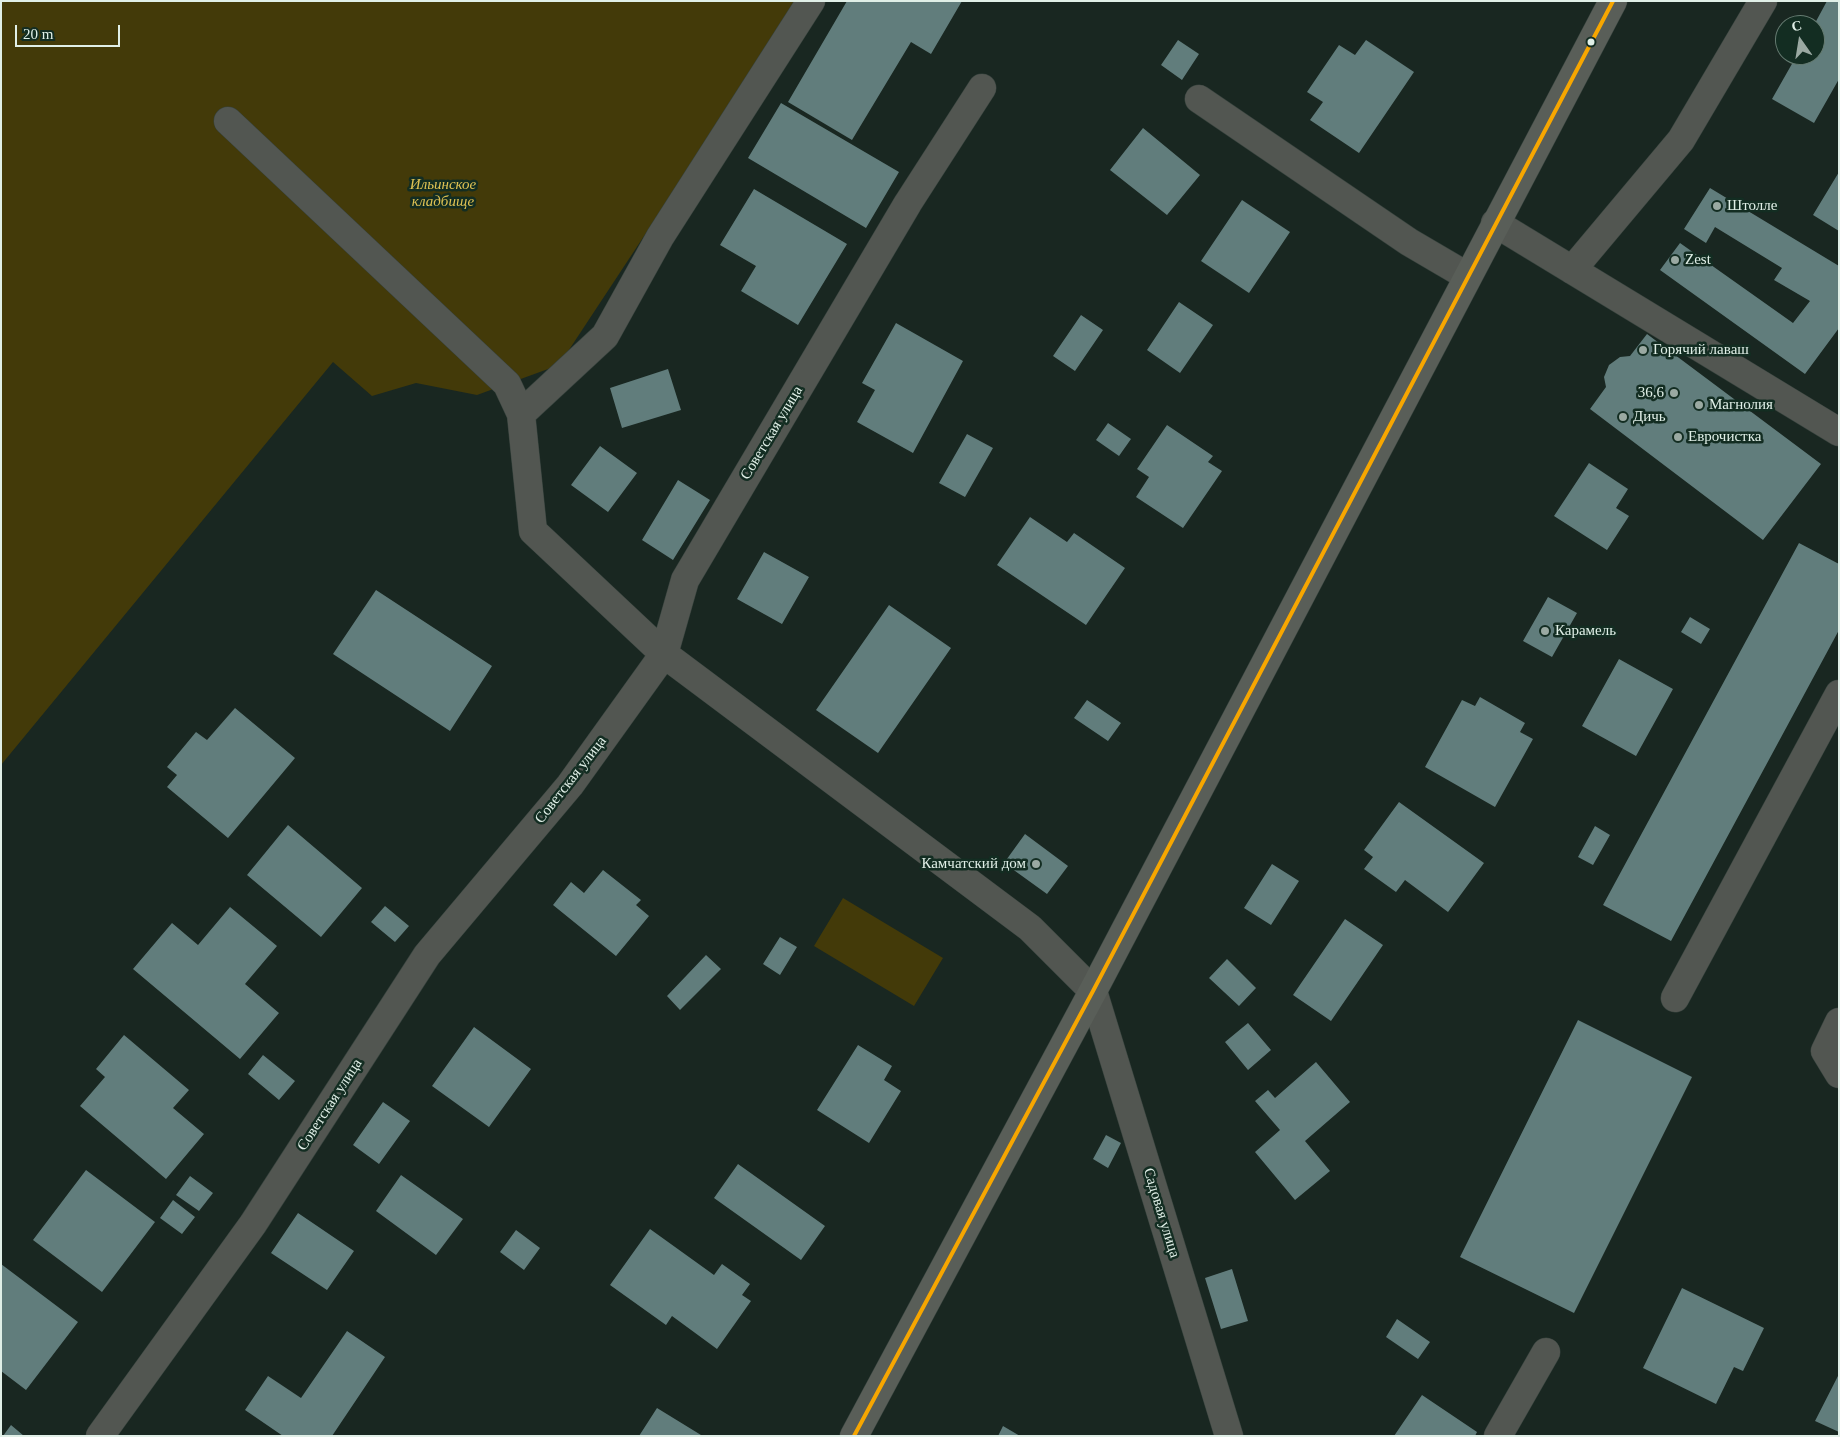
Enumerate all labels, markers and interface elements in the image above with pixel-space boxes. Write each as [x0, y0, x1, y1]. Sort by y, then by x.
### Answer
scale bar [18, 15, 122, 47]
north arrow [1775, 15, 1825, 65]
text: С [1790, 17, 1803, 34]
text: 20 m [23, 26, 53, 42]
unlabelled marker [1586, 37, 1596, 47]
park label: Ильинское кладбище [410, 176, 476, 211]
place label: Штолле [1727, 197, 1777, 215]
marker: Штолле [1711, 200, 1723, 212]
place label: Zest [1685, 251, 1711, 269]
marker: Zest [1669, 254, 1681, 266]
place label: Горячий лаваш [1653, 341, 1749, 359]
marker: Горячий лаваш [1637, 344, 1649, 356]
street label: Советская улица [737, 383, 807, 483]
place label: 36,6 [1638, 384, 1664, 402]
marker: 36,6 [1668, 387, 1680, 399]
place label: Магнолия [1709, 396, 1773, 414]
marker: Магнолия [1693, 399, 1705, 411]
place label: Дичь [1633, 408, 1666, 426]
marker: Дичь [1617, 411, 1629, 423]
place label: Еврочистка [1688, 428, 1761, 446]
marker: Еврочистка [1672, 431, 1684, 443]
place label: Карамель [1555, 622, 1616, 640]
marker: Карамель [1539, 625, 1551, 637]
street label: Советская улица [531, 733, 611, 827]
place label: Камчатский дом [921, 855, 1026, 873]
marker: Камчатский дом [1030, 858, 1042, 870]
street label: Советская улица [294, 1056, 366, 1154]
street label: Садовая улица [1139, 1166, 1183, 1260]

